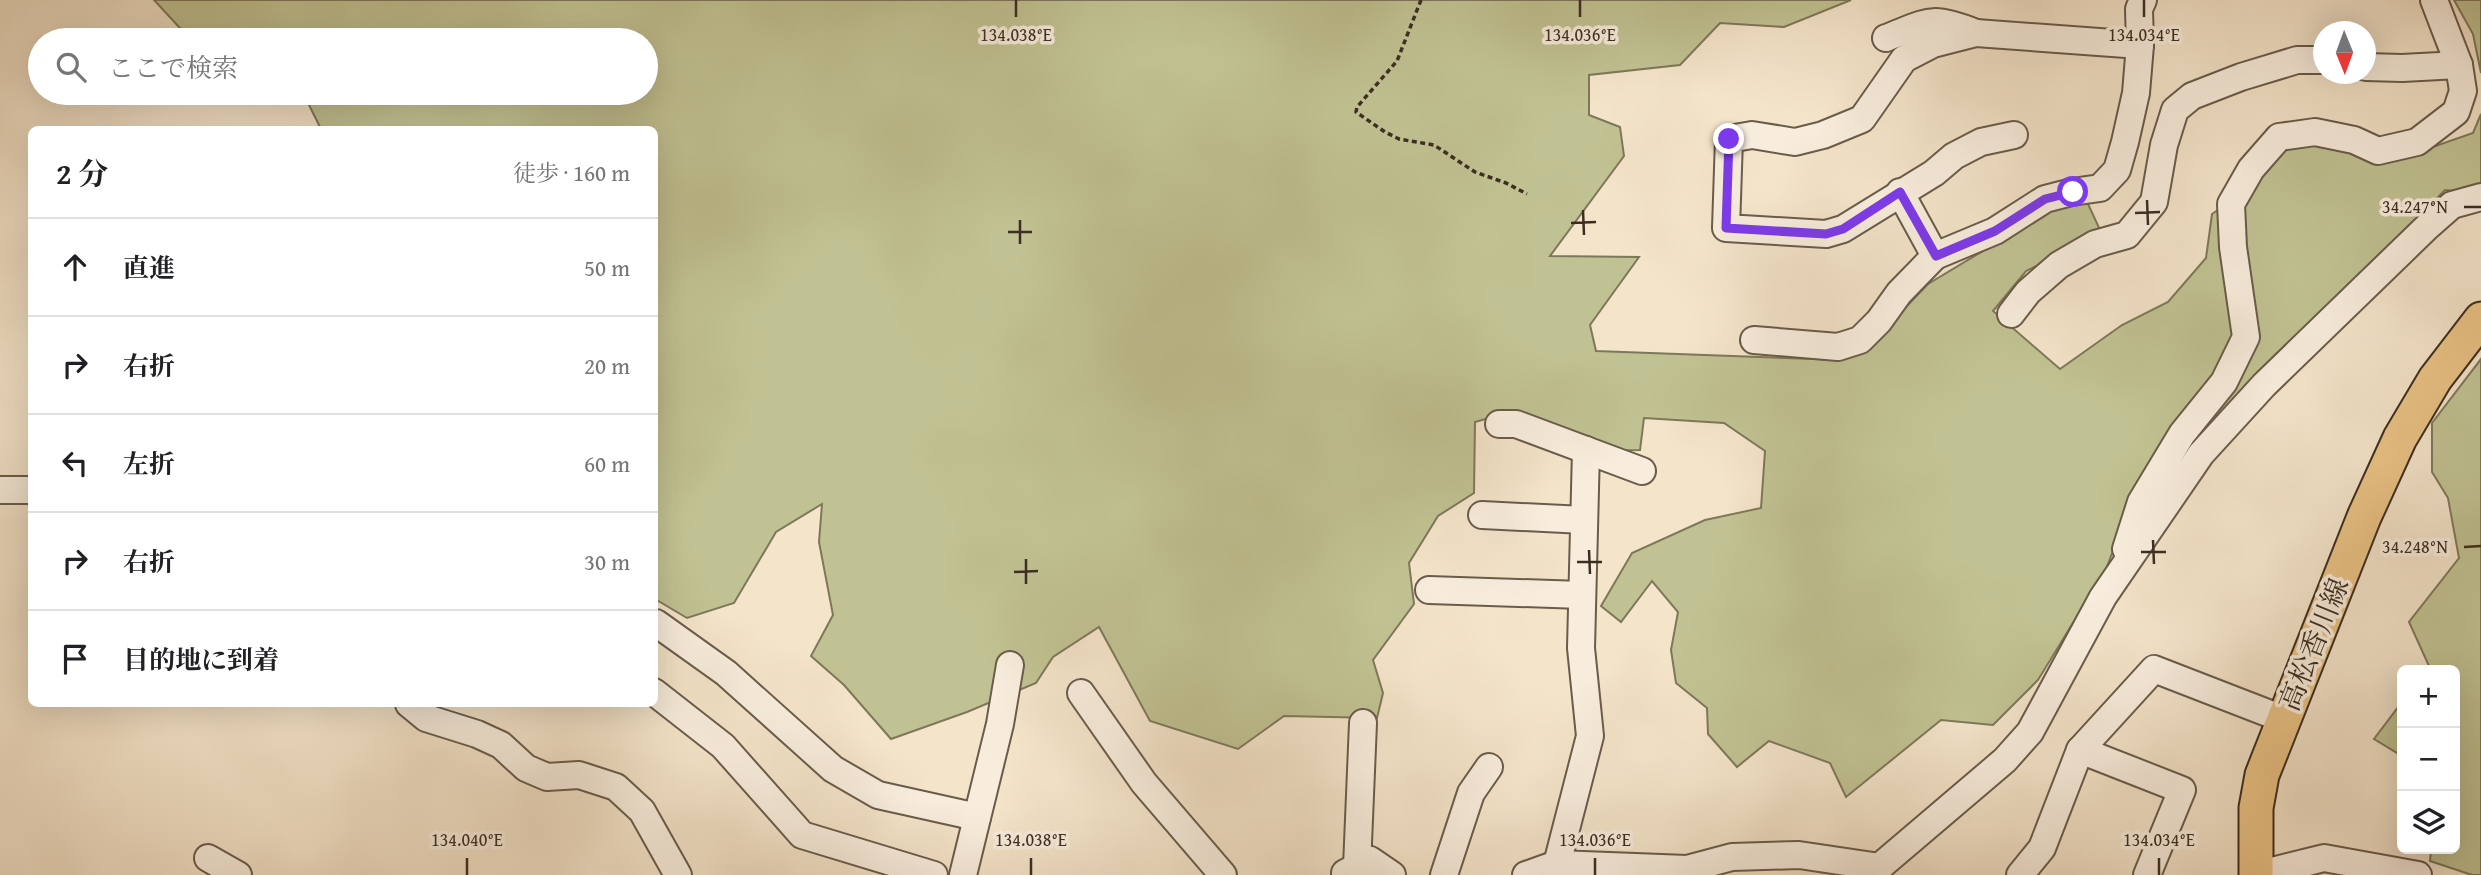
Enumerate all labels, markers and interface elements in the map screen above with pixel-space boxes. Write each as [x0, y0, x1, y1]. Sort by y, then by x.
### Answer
text: 134.038°E [980, 21, 1052, 48]
text: 134.036°E [1544, 21, 1616, 48]
text: 134.034°E [2108, 21, 2180, 48]
north arrow [2313, 21, 2376, 84]
search box [28, 28, 658, 105]
icon: search [52, 48, 90, 86]
text: ここで検索 [108, 48, 238, 87]
route end [1713, 123, 1744, 154]
text: 2 分 [56, 151, 108, 195]
text: 徒歩 · 160 m [513, 156, 630, 189]
route start [2057, 176, 2088, 207]
text: 34.247°N [2382, 193, 2448, 220]
icon: ahead [56, 248, 94, 286]
text: 直進 [123, 248, 175, 287]
text: 50 m [584, 251, 630, 284]
icon: right [56, 346, 94, 384]
text: 右折 [123, 346, 175, 385]
text: 20 m [584, 349, 630, 382]
icon: left [56, 444, 94, 482]
text: 左折 [123, 444, 175, 483]
text: 60 m [584, 447, 630, 480]
text: 34.248°N [2382, 533, 2448, 560]
icon: right [56, 542, 94, 580]
text: 右折 [123, 542, 175, 581]
text: 30 m [584, 545, 630, 578]
street label: 高松香川線 [2268, 571, 2358, 717]
icon: arrive [56, 640, 94, 678]
text: 目的地に到着 [123, 640, 279, 679]
map controls [2397, 665, 2460, 854]
button: + [2397, 665, 2460, 728]
button: − [2397, 728, 2460, 791]
button: layers [2397, 791, 2460, 854]
text: 134.040°E [431, 826, 503, 853]
text: 134.038°E [995, 826, 1067, 853]
text: 134.036°E [1559, 826, 1631, 853]
text: 134.034°E [2123, 826, 2195, 853]

